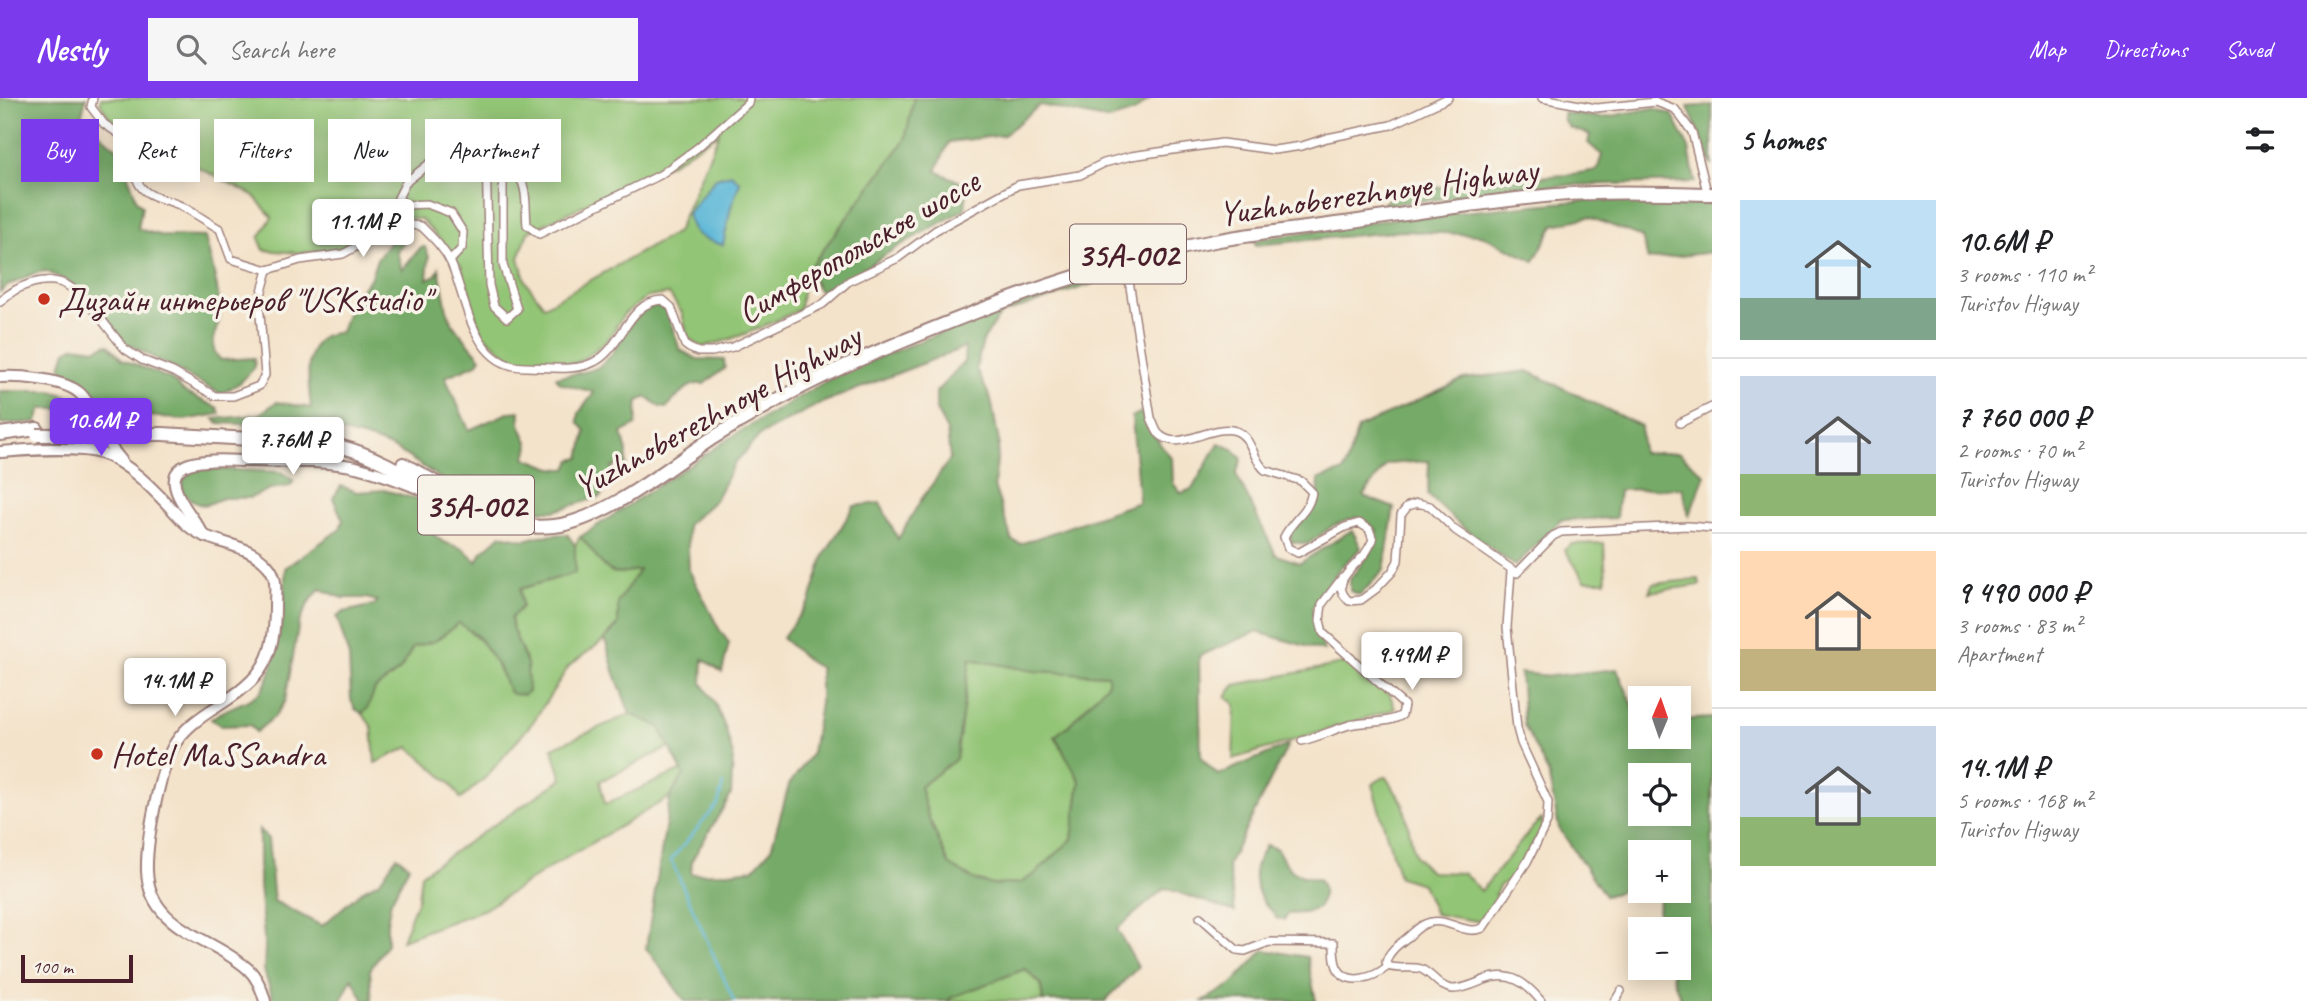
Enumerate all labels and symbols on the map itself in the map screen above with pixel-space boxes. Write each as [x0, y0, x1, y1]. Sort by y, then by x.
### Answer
street label: Yuzhnoberezhnoye Highway [1216, 146, 1543, 236]
street label: Симферопольское шоссе [729, 158, 990, 334]
pin: 11.1M ₽ [298, 200, 428, 259]
road number: 35А-002 [1070, 224, 1186, 284]
place label: Дизайн интерьеров "USKstudio" [58, 277, 437, 322]
marker: Дизайн интерьеров "USKstudio" [36, 291, 52, 307]
street label: Yuzhnoberezhnoye Highway [566, 312, 871, 509]
pin: 10.6M ₽ [36, 398, 166, 458]
pin: 7.76M ₽ [228, 418, 358, 477]
road number: 35А-002 [418, 476, 534, 534]
pin: 9.49M ₽ [1347, 632, 1477, 692]
pin: 14.1M ₽ [110, 658, 240, 718]
north arrow [1628, 686, 1690, 749]
place label: Hotel MaSSandra [111, 732, 327, 777]
marker: Hotel MaSSandra [89, 746, 105, 762]
scale bar [21, 952, 133, 984]

